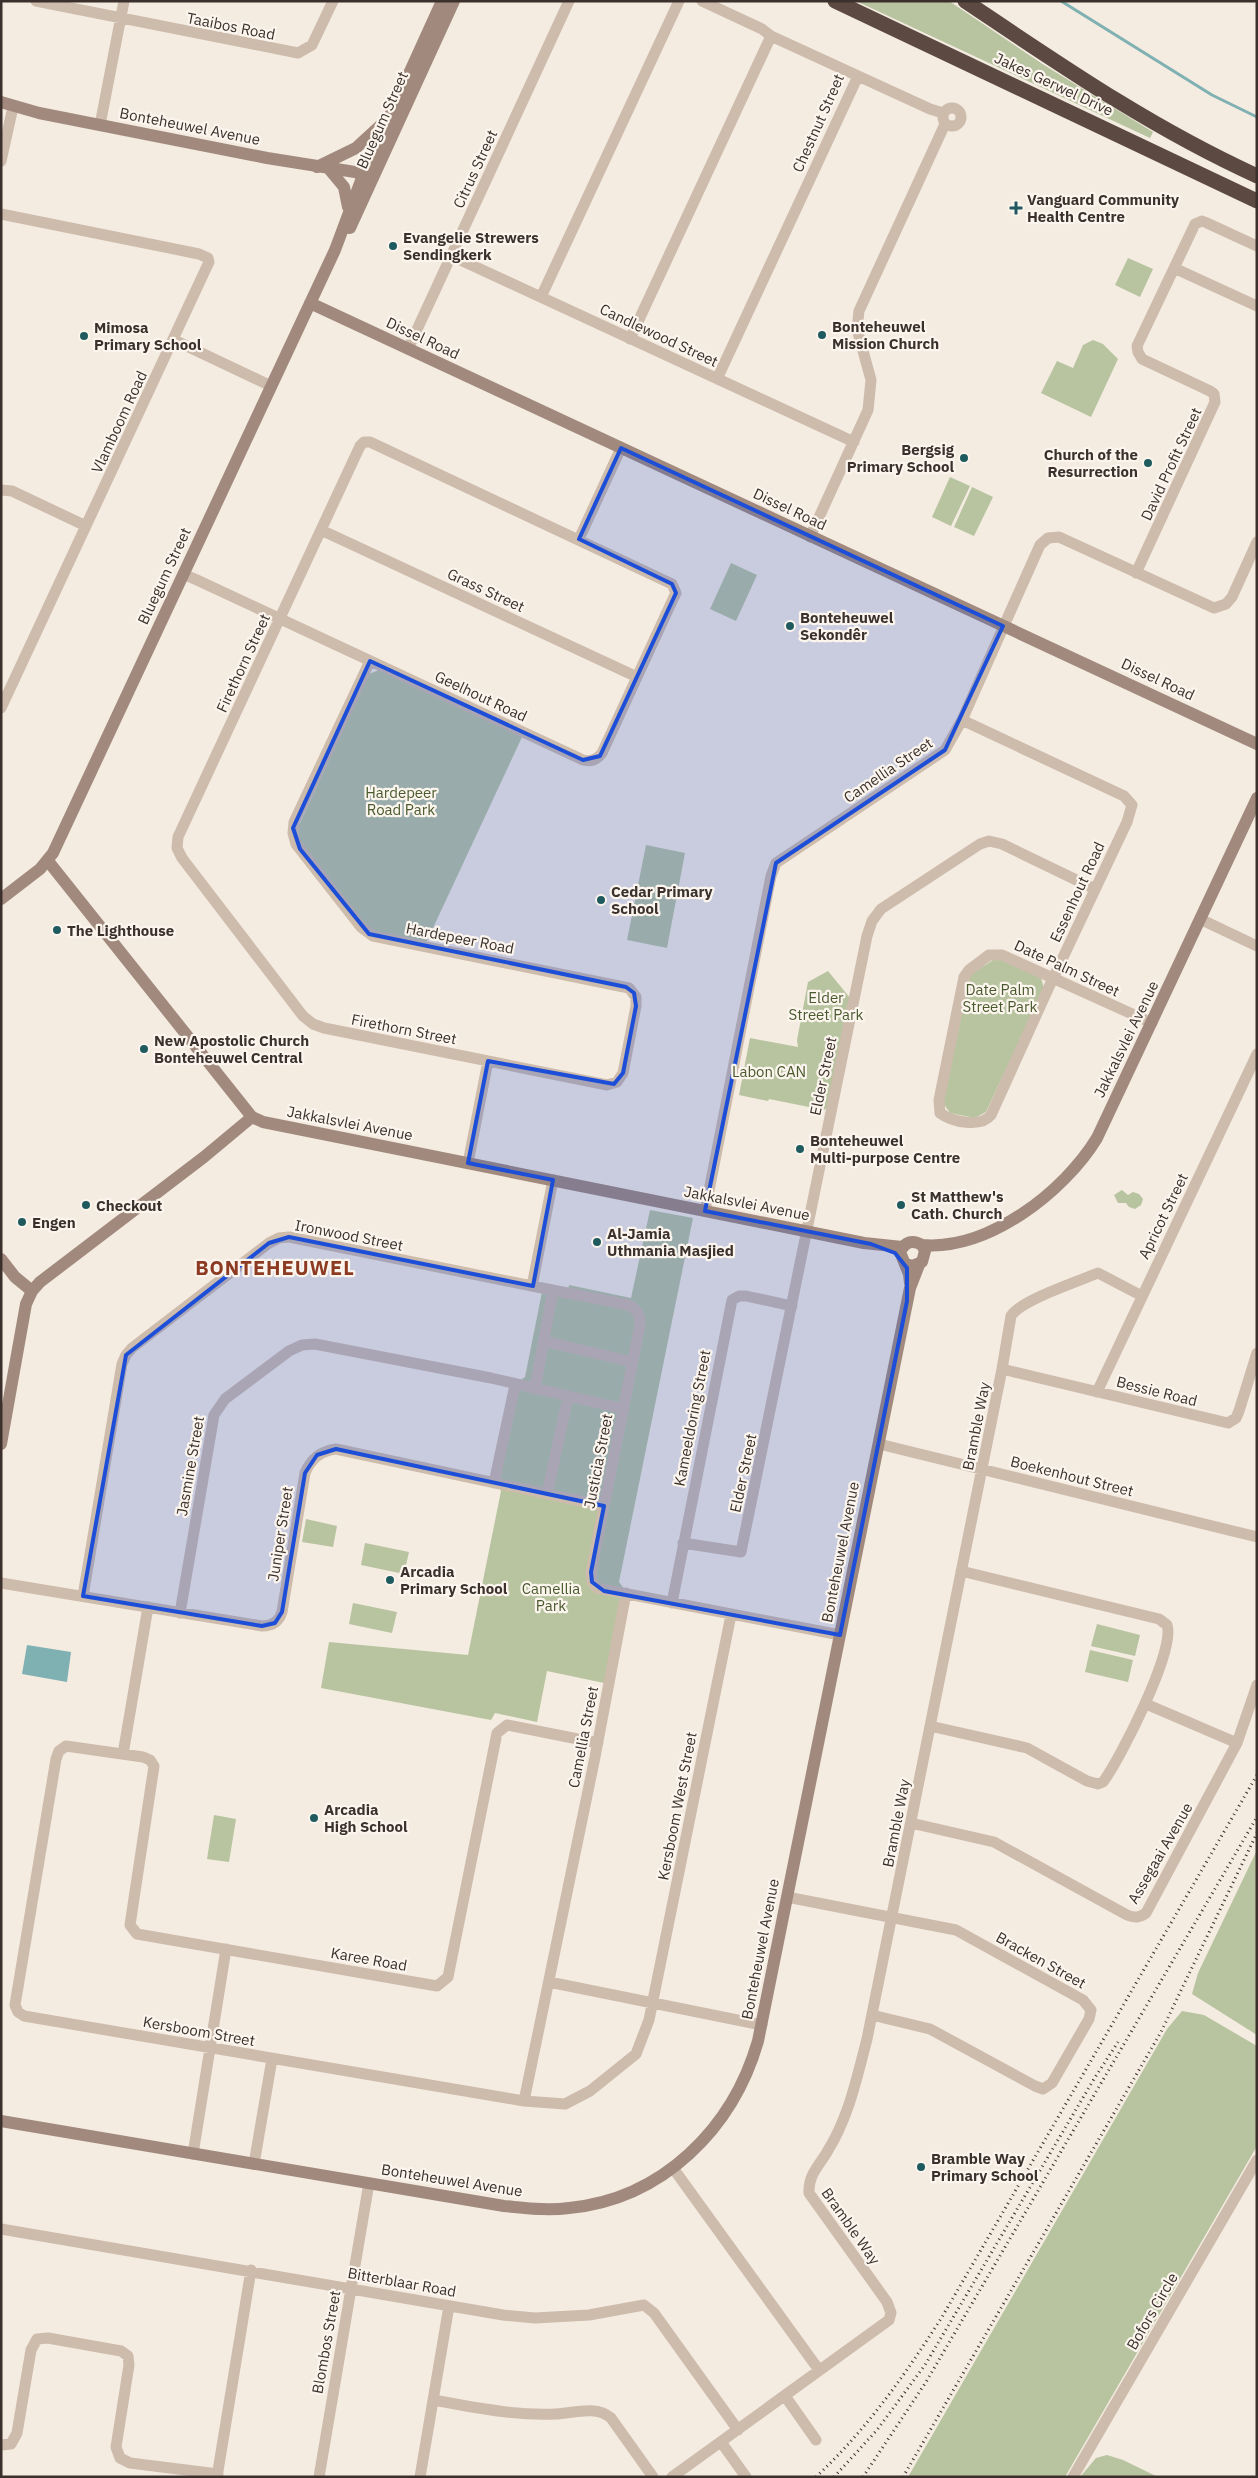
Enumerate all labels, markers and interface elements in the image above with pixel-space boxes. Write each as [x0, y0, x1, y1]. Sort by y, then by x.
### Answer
street label: Taaibos Road [185, 8, 277, 44]
street label: Jakes Gerwel Drive [992, 48, 1116, 120]
street label: Bluegum Street [352, 68, 412, 172]
street label: Chestnut Street [788, 71, 848, 175]
street label: Bonteheuwel Avenue [118, 103, 262, 149]
street label: Citrus Street [449, 127, 501, 211]
place label: Vanguard Community Health Centre [1027, 190, 1179, 226]
marker: Vanguard Community Health Centre [1009, 201, 1023, 215]
place label: Evangelie Strewers Sendingkerk [403, 228, 539, 264]
marker: Evangelie Strewers Sendingkerk [387, 240, 399, 252]
street label: Candlewood Street [597, 299, 721, 371]
street label: Dissel Road [383, 313, 463, 363]
place label: Bonteheuwel Mission Church [832, 317, 939, 353]
place label: Mimosa Primary School [94, 318, 202, 354]
marker: Bonteheuwel Mission Church [816, 329, 828, 341]
marker: Mimosa Primary School [78, 330, 90, 342]
street label: Vlamboom Road [87, 368, 151, 476]
street label: David Profit Street [1137, 404, 1205, 524]
place label: Bergsig Primary School [847, 440, 955, 476]
place label: Church of the Resurrection [1044, 445, 1138, 481]
marker: Bergsig Primary School [958, 452, 970, 464]
marker: Church of the Resurrection [1142, 457, 1154, 469]
street label: Dissel Road [750, 484, 830, 534]
street label: Bluegum Street [133, 524, 195, 628]
street label: Grass Street [444, 564, 528, 616]
place label: Bonteheuwel Sekondêr [800, 608, 894, 644]
street label: Firethorn Street [212, 611, 274, 715]
marker: Bonteheuwel Sekondêr [784, 620, 796, 632]
street label: Dissel Road [1118, 654, 1198, 704]
street label: Geelhout Road [432, 666, 530, 726]
street label: Camellia Street [840, 733, 936, 807]
park label: Hardepeer Road Park [365, 783, 437, 819]
street label: Essenhout Road [1045, 839, 1109, 945]
place label: Cedar Primary School [611, 882, 713, 918]
marker: Cedar Primary School [595, 894, 607, 906]
street label: Hardepeer Road [404, 918, 516, 958]
place label: The Lighthouse [67, 921, 174, 940]
marker: The Lighthouse [51, 924, 63, 936]
street label: Date Palm Street [1011, 935, 1123, 1001]
street label: Jakkalsvlei Avenue [1089, 977, 1163, 1101]
park label: Date Palm Street Park [962, 980, 1038, 1016]
park label: Elder Street Park [788, 988, 864, 1024]
street label: Firethorn Street [350, 1009, 458, 1049]
place label: New Apostolic Church Bonteheuwel Central [154, 1031, 309, 1067]
street label: Elder Street [805, 1035, 841, 1117]
marker: New Apostolic Church Bonteheuwel Central [138, 1043, 150, 1055]
park label: Labon CAN [732, 1062, 806, 1081]
street label: Jakkalsvlei Avenue [286, 1101, 414, 1145]
place label: Bonteheuwel Multi-purpose Centre [810, 1131, 960, 1167]
marker: Bonteheuwel Multi-purpose Centre [794, 1143, 806, 1155]
street label: Apricot Street [1134, 1170, 1192, 1262]
street label: Jakkalsvlei Avenue [683, 1181, 811, 1225]
place label: St Matthew's Cath. Church [911, 1187, 1004, 1223]
place label: Checkout [96, 1196, 163, 1215]
marker: Checkout [80, 1199, 92, 1211]
marker: St Matthew's Cath. Church [895, 1199, 907, 1211]
place label: Engen [32, 1213, 76, 1232]
street label: Ironwood Street [293, 1215, 405, 1255]
marker: Engen [16, 1216, 28, 1228]
place label: Al-Jamia Uthmania Masjied [607, 1224, 734, 1260]
marker: Al-Jamia Uthmania Masjied [591, 1236, 603, 1248]
district label: BONTEHEUWEL [195, 1254, 355, 1281]
street label: Kameeldoring Street [669, 1348, 715, 1488]
street label: Bessie Road [1115, 1372, 1199, 1410]
street label: Bramble Way [958, 1380, 994, 1472]
street label: Justicia Street [579, 1412, 617, 1510]
street label: Jasmine Street [172, 1414, 208, 1518]
street label: Elder Street [725, 1432, 761, 1514]
street label: Boekenhout Street [1008, 1452, 1136, 1500]
street label: Bonteheuwel Avenue [817, 1480, 863, 1624]
street label: Juniper Street [263, 1485, 297, 1583]
place label: Arcadia Primary School [400, 1562, 508, 1598]
marker: Arcadia Primary School [384, 1574, 396, 1586]
park label: Camellia Park [522, 1579, 580, 1615]
street label: Camellia Street [564, 1685, 602, 1789]
street label: Kersboom West Street [653, 1730, 701, 1882]
street label: Bramble Way [878, 1777, 914, 1869]
street label: Assegaai Avenue [1123, 1799, 1197, 1907]
place label: Arcadia High School [324, 1800, 408, 1836]
marker: Arcadia High School [308, 1812, 320, 1824]
street label: Bonteheuwel Avenue [737, 1877, 783, 2021]
street label: Bracken Street [993, 1927, 1089, 1993]
street label: Karee Road [329, 1943, 409, 1975]
street label: Kersboom Street [141, 2012, 257, 2050]
place label: Bramble Way Primary School [931, 2149, 1039, 2185]
street label: Bonteheuwel Avenue [380, 2159, 524, 2201]
marker: Bramble Way Primary School [915, 2161, 927, 2173]
street label: Bramble Way [818, 2184, 885, 2269]
street label: Bitterblaar Road [346, 2263, 458, 2301]
street label: Bofors Circle [1122, 2269, 1182, 2353]
street label: Blombos Street [308, 2289, 344, 2395]

